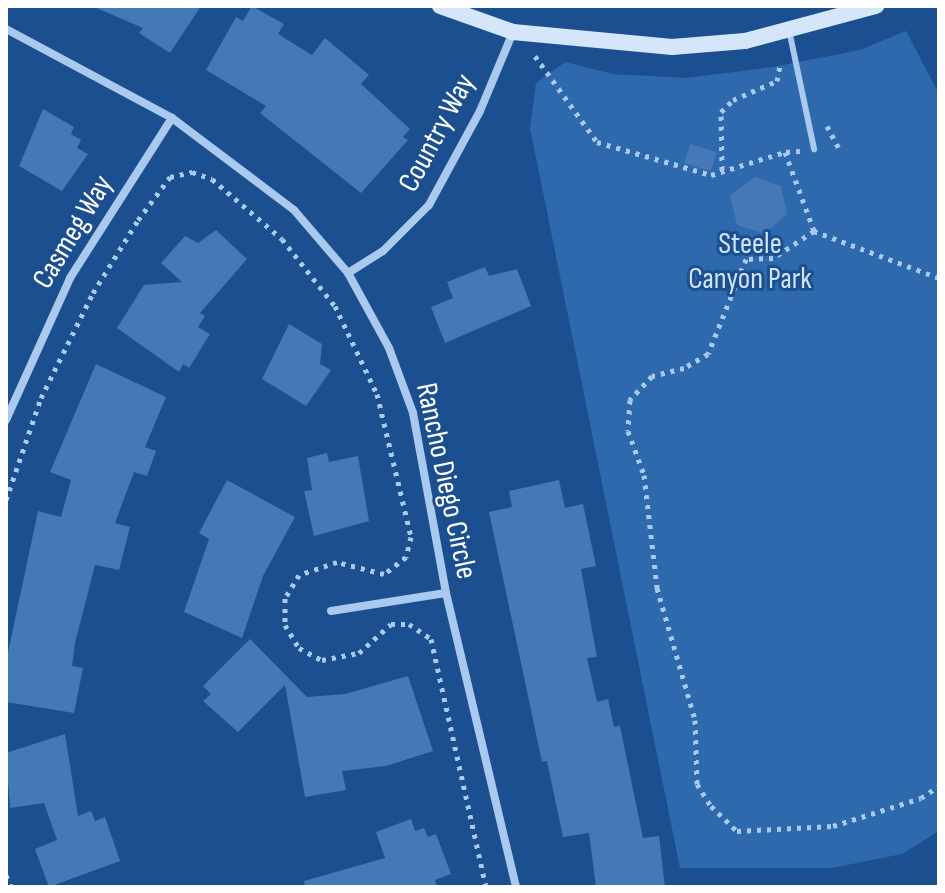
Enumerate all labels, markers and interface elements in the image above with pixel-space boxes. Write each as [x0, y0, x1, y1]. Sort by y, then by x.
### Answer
street label: Country Way [391, 68, 483, 198]
street label: Casmeg Way [25, 169, 121, 295]
park label: Steele Canyon Park [688, 226, 812, 296]
street label: Rancho Diego Circle [408, 380, 484, 582]

